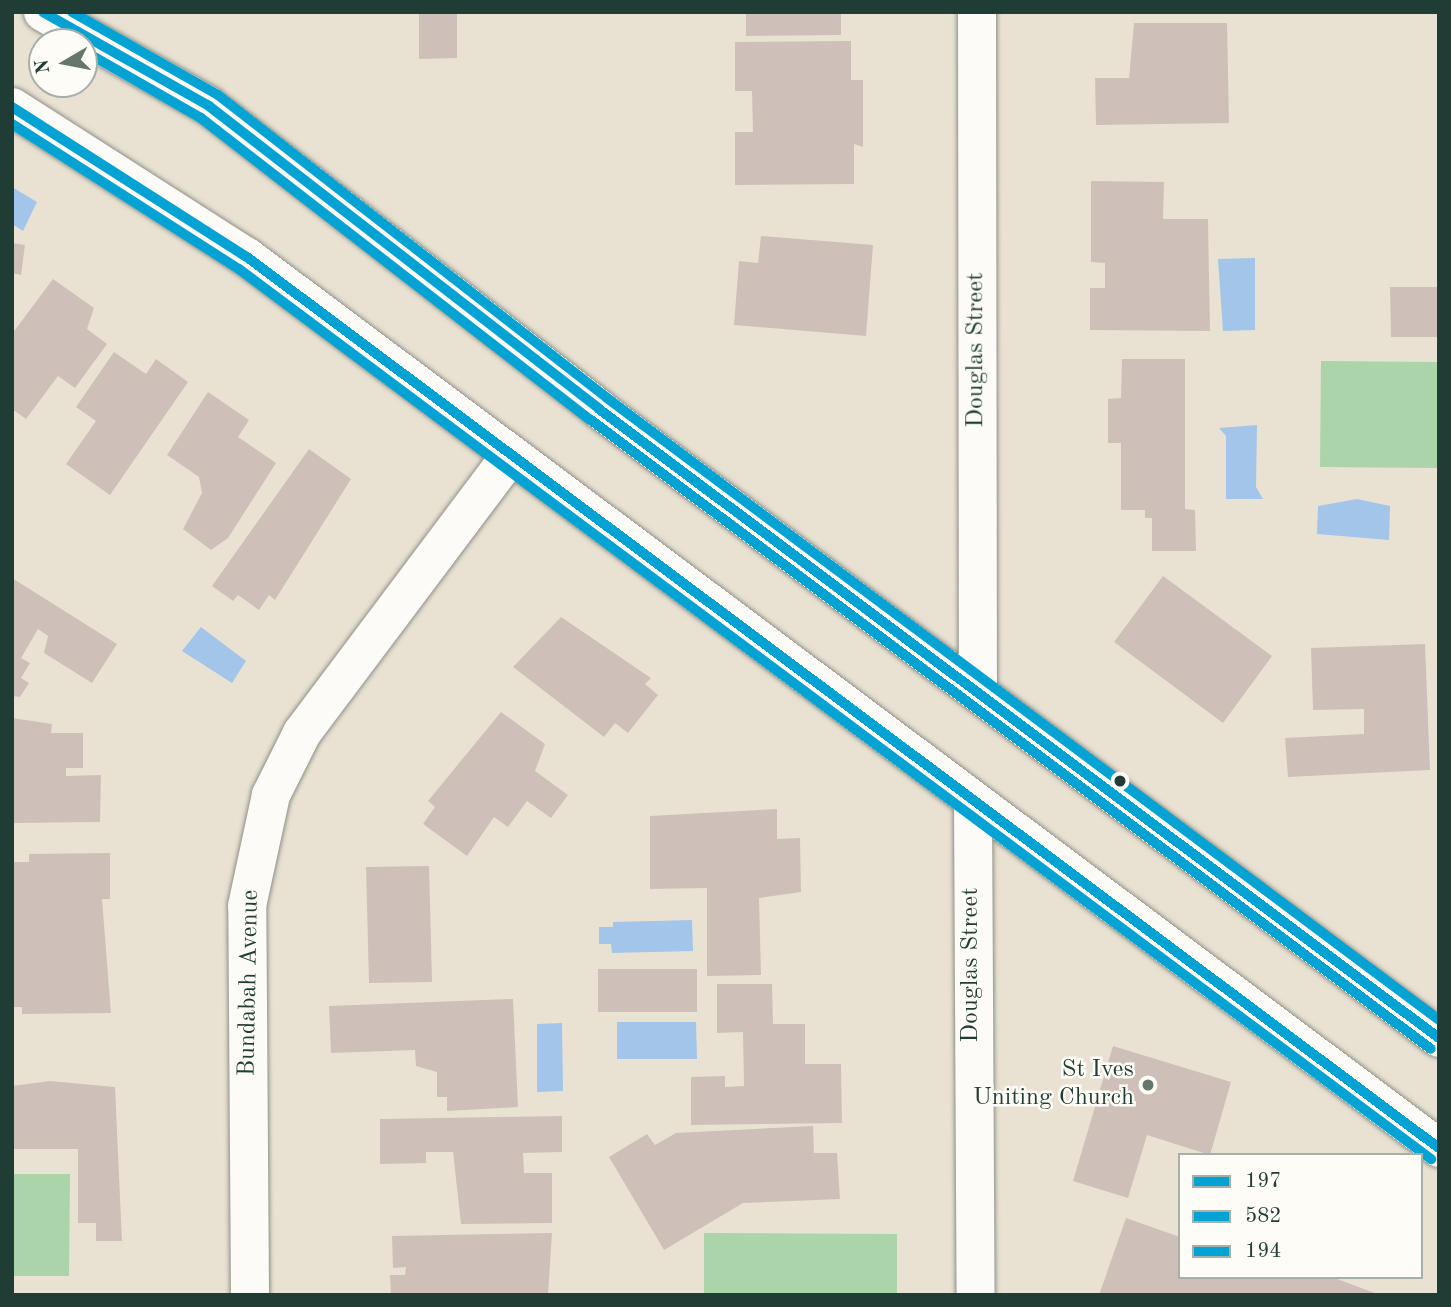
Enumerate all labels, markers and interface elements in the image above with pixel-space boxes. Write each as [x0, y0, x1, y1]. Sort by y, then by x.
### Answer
north arrow [28, 28, 98, 98]
text: N [33, 58, 54, 75]
street label: Douglas Street [963, 272, 991, 428]
unlabelled marker [1113, 774, 1127, 788]
street label: Douglas Street [958, 887, 986, 1043]
street label: Bundabah Avenue [234, 889, 266, 1077]
place label: St Ives Uniting Church [973, 1057, 1134, 1113]
marker: St Ives Uniting Church [1140, 1077, 1156, 1093]
legend [1178, 1153, 1423, 1279]
text: 197 [1245, 1171, 1282, 1192]
text: 582 [1245, 1206, 1282, 1227]
text: 194 [1245, 1241, 1282, 1262]

